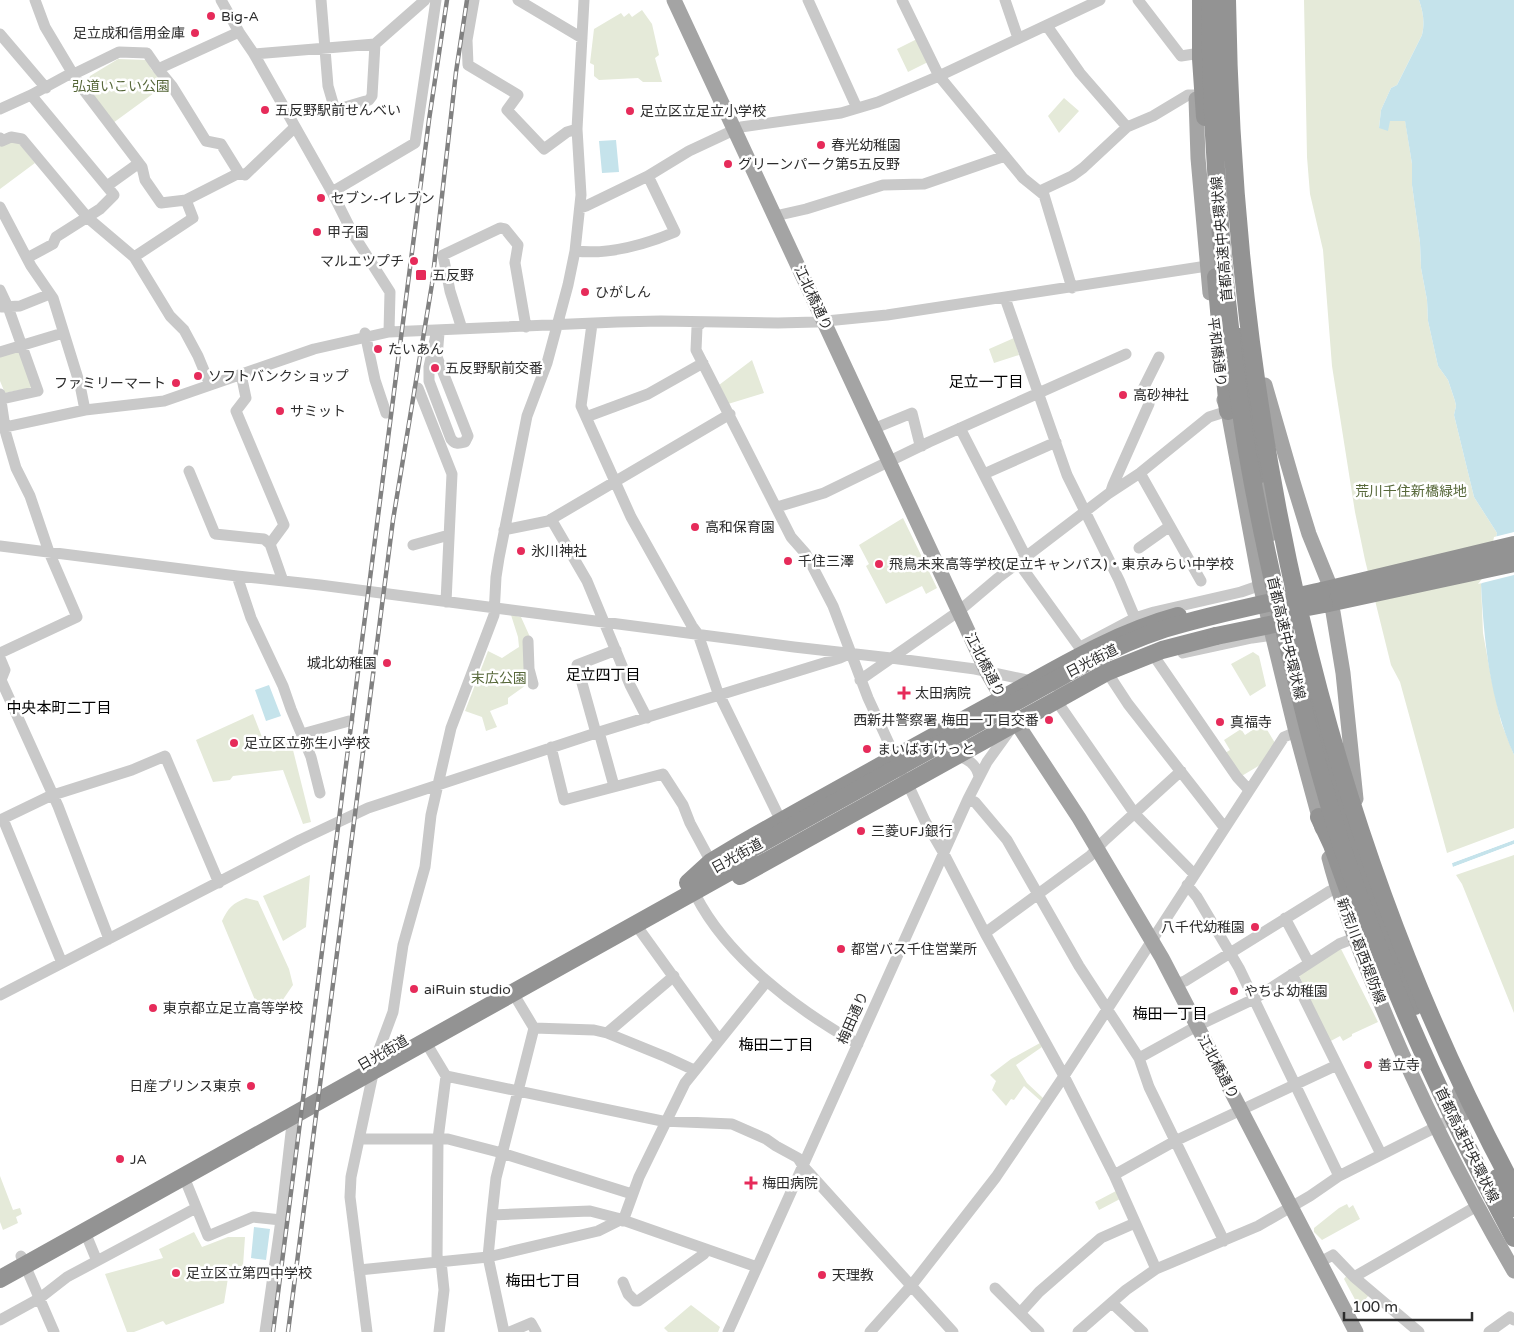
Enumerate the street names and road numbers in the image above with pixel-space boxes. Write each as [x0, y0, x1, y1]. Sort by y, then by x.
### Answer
street label: 首都高速中央環状線 [1208, 175, 1236, 303]
street label: 江北橋通り [791, 263, 835, 333]
street label: 平和橋通り [1204, 316, 1230, 388]
street label: 首都高速中央環状線 [1264, 575, 1308, 701]
street label: 江北橋通り [962, 630, 1008, 700]
street label: 日光街道 [1063, 641, 1121, 681]
street label: 日光街道 [708, 835, 766, 877]
street label: 新荒川葛西堤防線 [1333, 896, 1389, 1006]
street label: 梅田通り [834, 989, 872, 1047]
street label: 日光街道 [355, 1032, 411, 1074]
street label: 江北橋通り [1194, 1032, 1242, 1102]
street label: 首都高速中央環状線 [1432, 1085, 1502, 1205]

